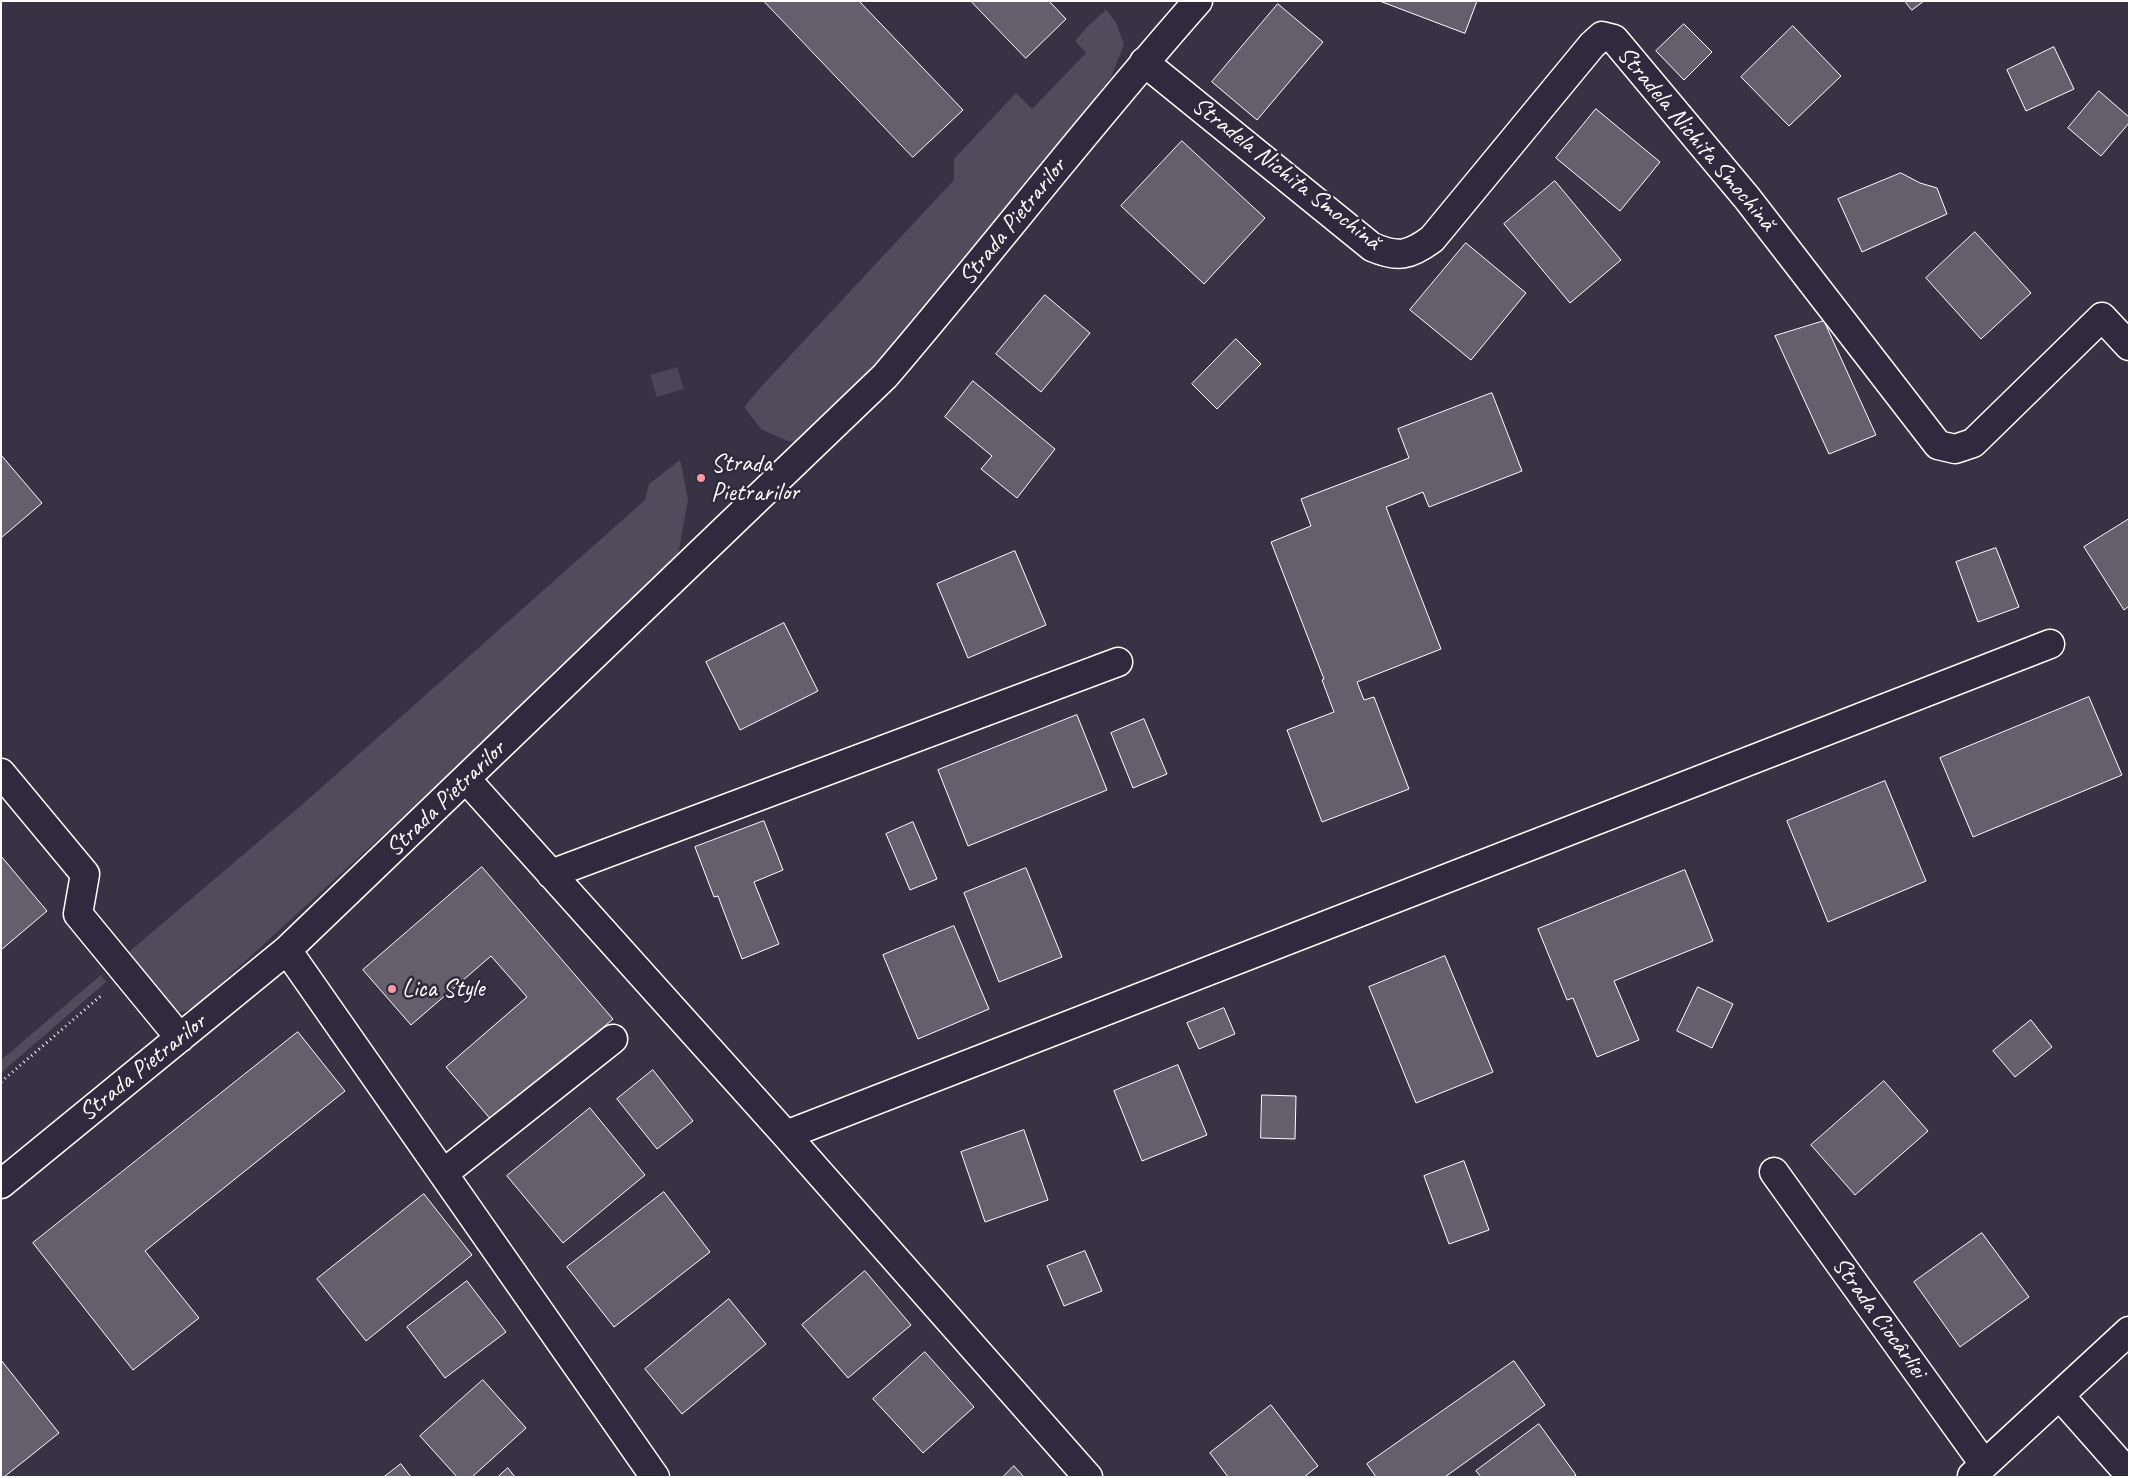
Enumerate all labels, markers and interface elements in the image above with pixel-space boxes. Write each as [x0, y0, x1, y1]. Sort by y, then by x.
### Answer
street label: Stradela Nichita Smochină [1610, 41, 1782, 237]
street label: Stradela Nichita Smochină [1186, 91, 1386, 257]
street label: Strada Pietrarilor [953, 152, 1073, 292]
place label: Strada Pietrarilor [711, 449, 799, 508]
marker: Strada Pietrarilor [695, 472, 707, 484]
street label: Strada Pietrarilor [380, 734, 512, 864]
place label: Lica Style [402, 974, 484, 1004]
marker: Lica Style [386, 983, 398, 995]
street label: Strada Pietrarilor [73, 1008, 213, 1128]
street label: Strada Ciocârliei [1825, 1252, 1933, 1384]

